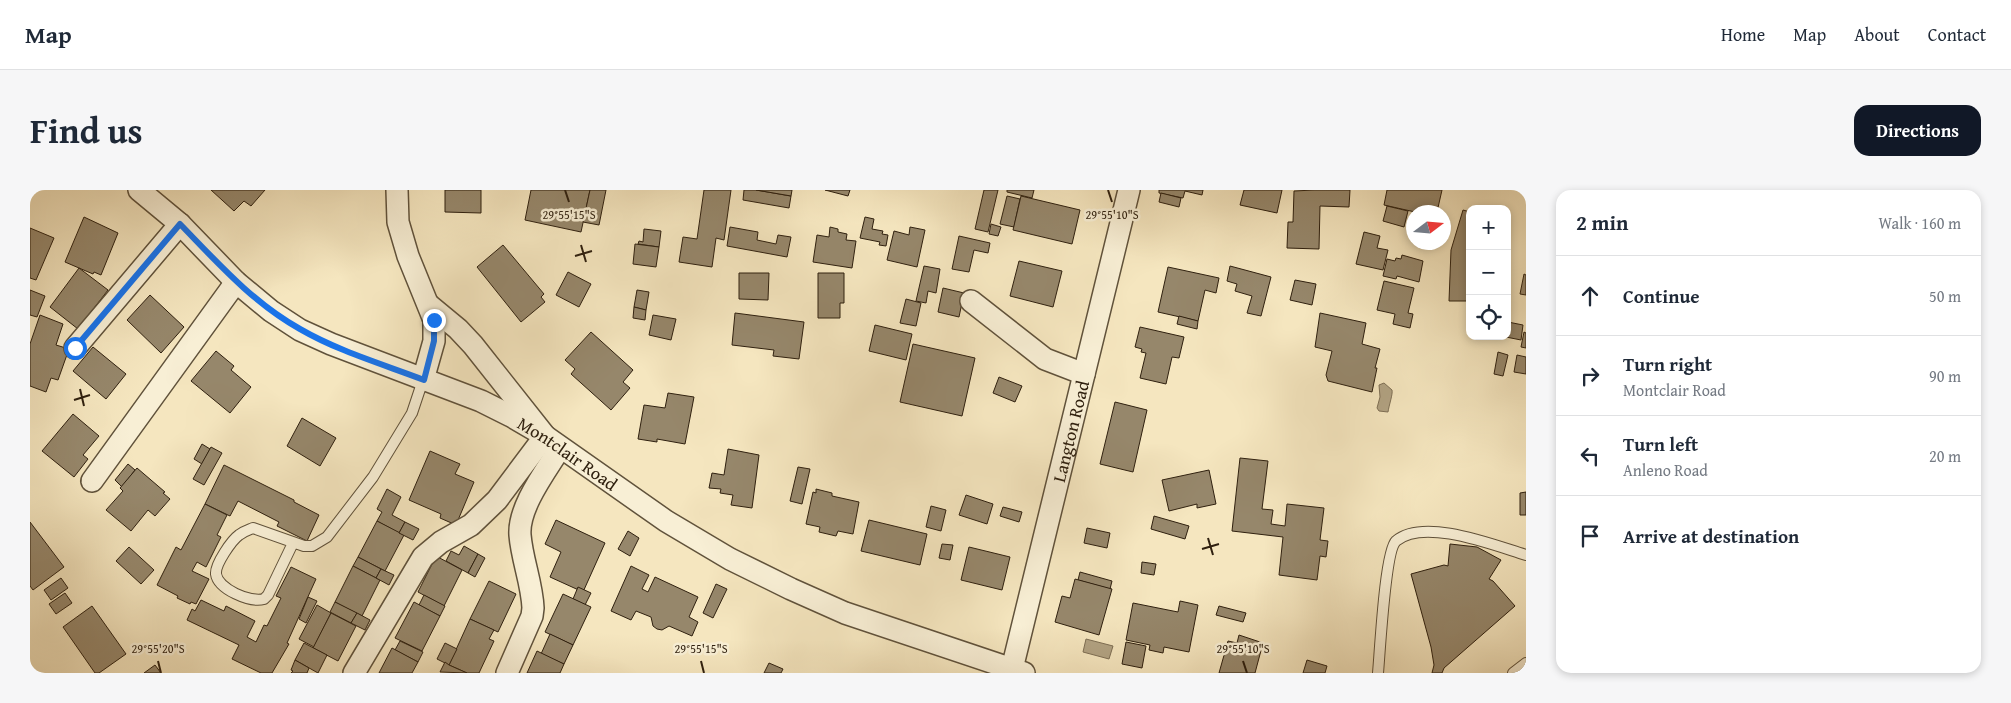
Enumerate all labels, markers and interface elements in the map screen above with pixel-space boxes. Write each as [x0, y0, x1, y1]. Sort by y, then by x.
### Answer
text: Map [25, 17, 72, 52]
text: Home [1721, 21, 1765, 48]
text: Map [1793, 21, 1826, 48]
text: About [1854, 21, 1900, 48]
text: Contact [1928, 21, 1986, 48]
text: Find us [30, 105, 143, 156]
button: Directions [1854, 105, 1981, 156]
north arrow [1406, 205, 1451, 250]
map controls [1466, 205, 1511, 340]
button: + [1466, 205, 1511, 250]
text: 29°55'15"S [542, 206, 596, 223]
text: 29°55'10"S [1085, 206, 1139, 223]
text: 2 min [1576, 207, 1628, 238]
text: Walk · 160 m [1878, 211, 1961, 235]
button: − [1466, 250, 1511, 295]
icon: ahead [1576, 282, 1604, 310]
text: Continue [1623, 282, 1700, 310]
text: 50 m [1929, 284, 1961, 308]
button: locate [1466, 295, 1511, 340]
route end [423, 309, 446, 332]
route start [64, 337, 87, 360]
text: Turn right [1623, 350, 1712, 378]
icon: right [1576, 362, 1604, 390]
text: 90 m [1929, 364, 1961, 388]
street label: Langton Road [1045, 377, 1096, 485]
text: Montclair Road [1623, 378, 1726, 402]
street label: Montclair Road [513, 409, 624, 497]
text: Turn left [1623, 430, 1698, 458]
icon: left [1576, 442, 1604, 470]
text: 20 m [1929, 444, 1961, 468]
text: Anleno Road [1623, 458, 1708, 482]
icon: arrive [1576, 522, 1604, 550]
text: Arrive at destination [1623, 522, 1799, 550]
text: 29°55'20"S [131, 640, 185, 657]
text: 29°55'15"S [674, 640, 728, 657]
text: 29°55'10"S [1216, 640, 1270, 657]

